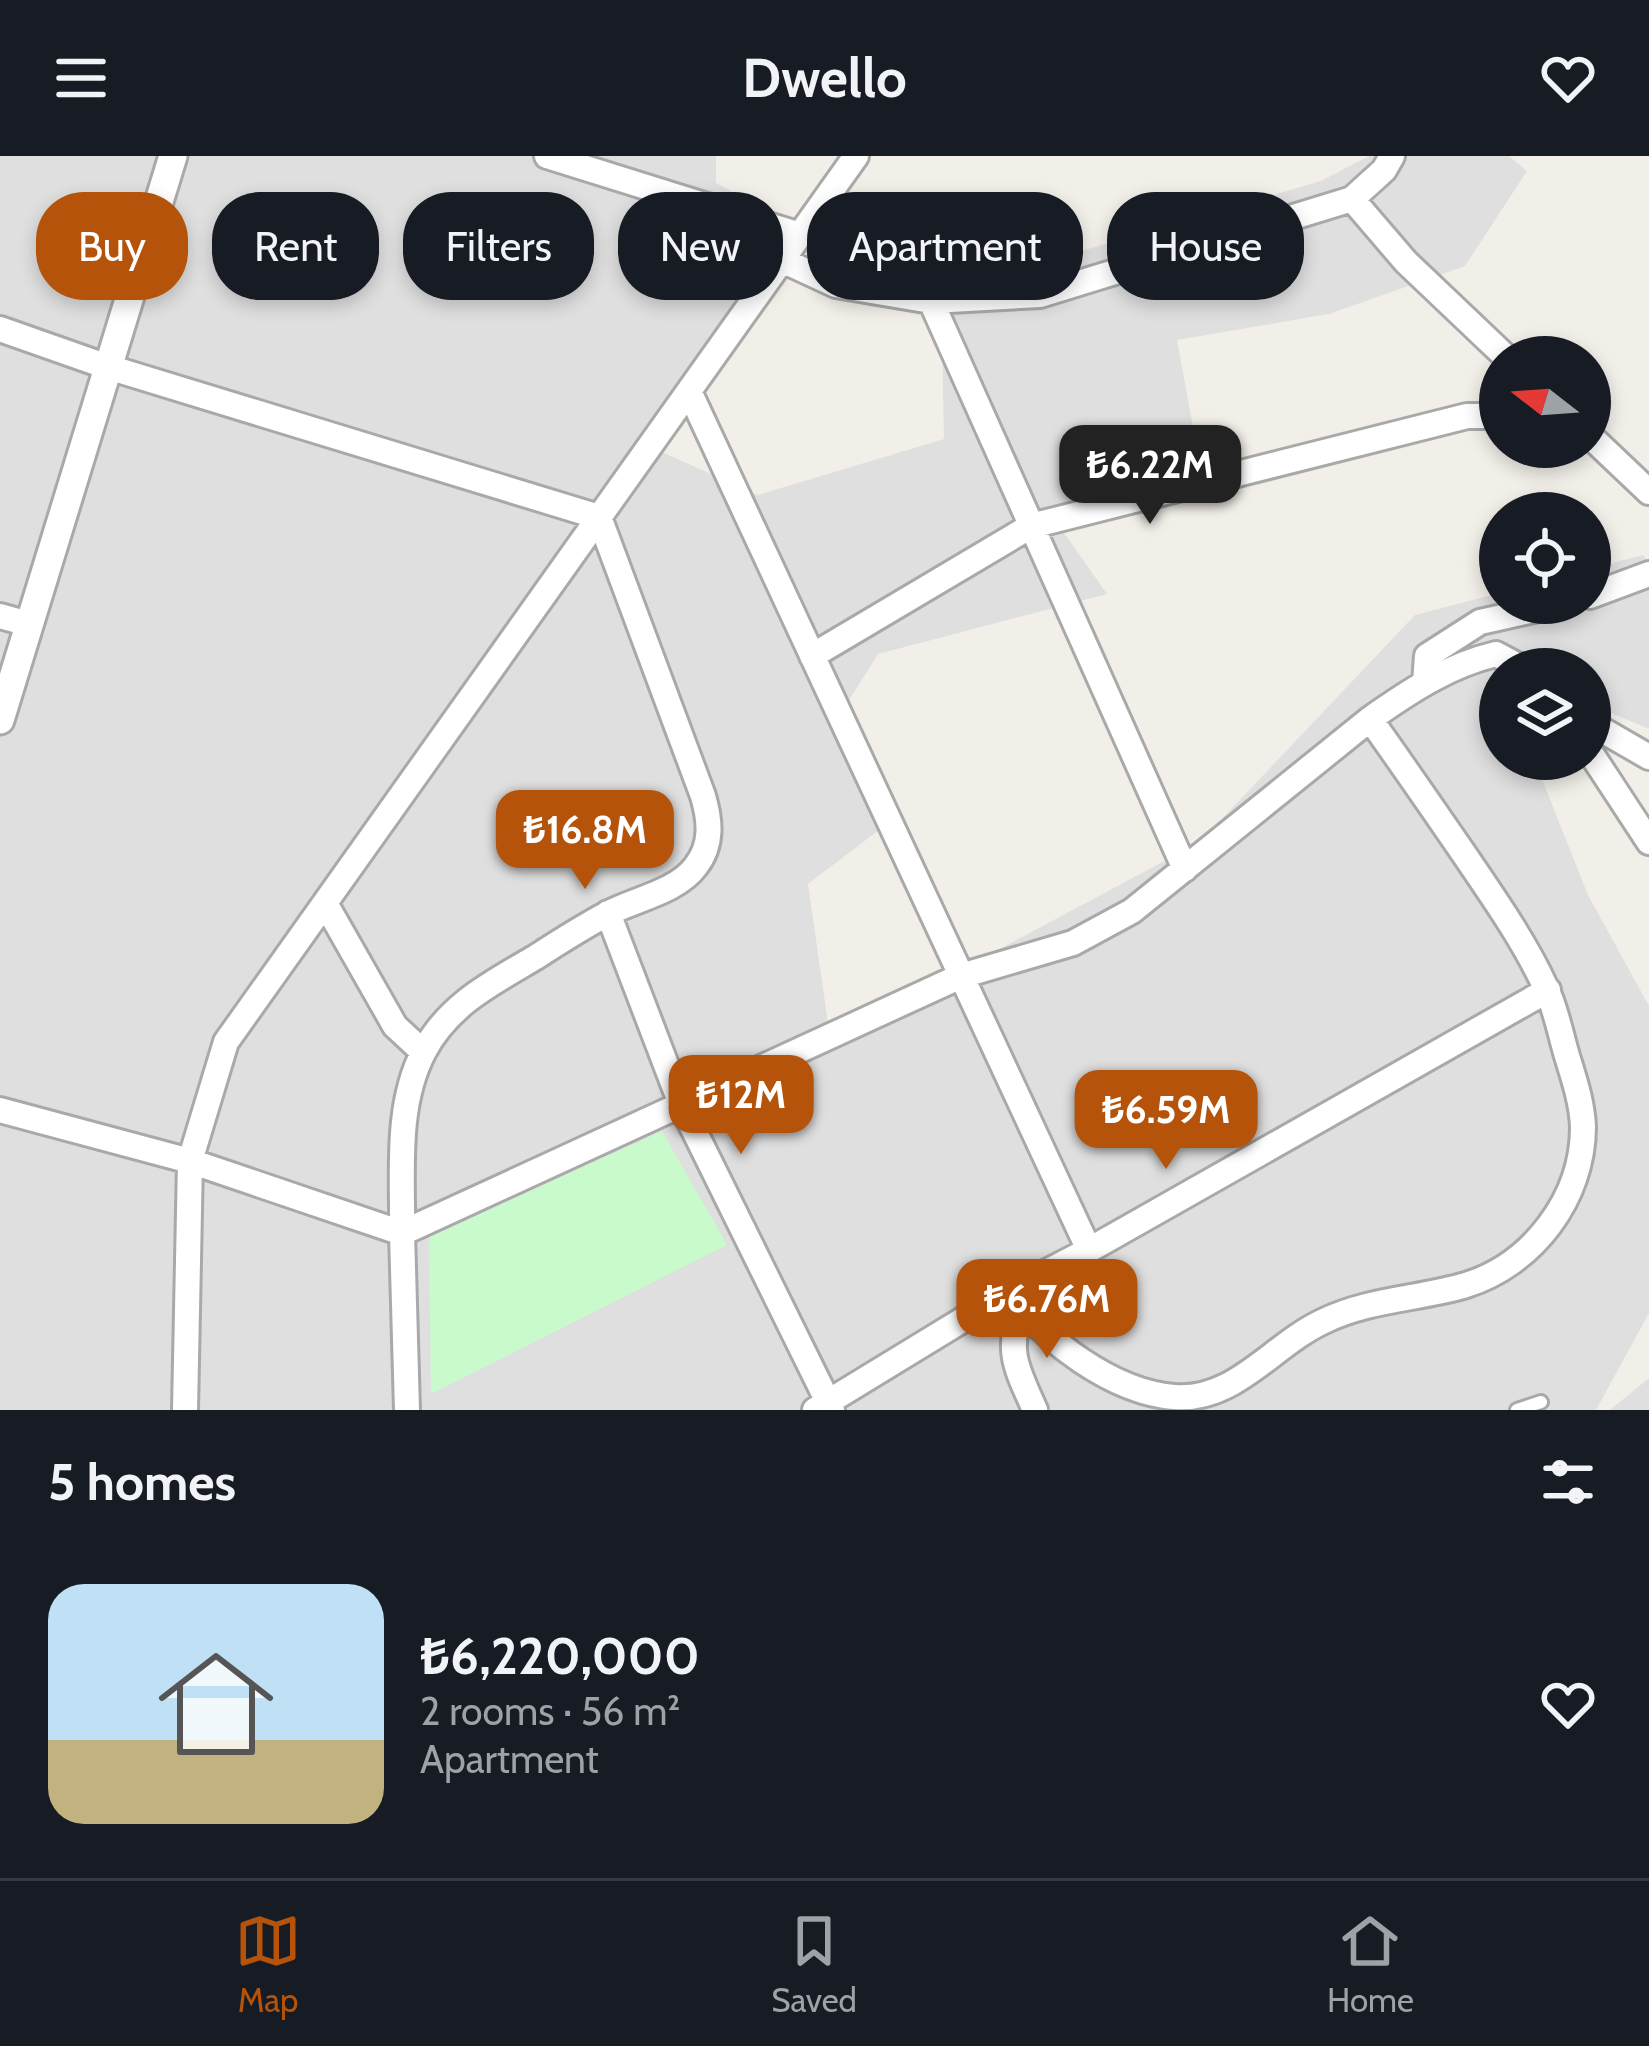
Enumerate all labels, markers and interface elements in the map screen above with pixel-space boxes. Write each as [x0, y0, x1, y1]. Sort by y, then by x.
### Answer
icon: menu [48, 45, 114, 111]
text: Dwello [742, 45, 907, 111]
icon: heart [1535, 45, 1601, 111]
chip: Buy [36, 192, 188, 300]
chip: Rent [212, 192, 379, 300]
chip: Filters [403, 192, 594, 300]
chip: New [618, 192, 783, 300]
chip: Apartment [807, 192, 1083, 300]
chip: House [1107, 192, 1304, 300]
north arrow [1479, 336, 1611, 468]
map controls [1479, 336, 1611, 780]
pin: ₺6.22M [1052, 425, 1248, 527]
text: ₺6.22M [1086, 440, 1214, 488]
button: locate [1479, 492, 1611, 624]
button: layers [1479, 648, 1611, 780]
pin: ₺16.8M [487, 790, 683, 892]
text: ₺16.8M [523, 805, 647, 853]
pin: ₺12M [670, 1055, 812, 1157]
text: ₺12M [696, 1070, 786, 1118]
pin: ₺6.59M [1068, 1070, 1264, 1172]
text: ₺6.59M [1102, 1085, 1230, 1133]
pin: ₺6.76M [949, 1259, 1145, 1361]
text: ₺6.76M [983, 1274, 1111, 1322]
icon: filters [1535, 1449, 1601, 1515]
text: 5 homes [48, 1451, 236, 1513]
text: ₺6,220,000 [420, 1625, 700, 1687]
icon: home [144, 1632, 288, 1776]
icon: heart [1535, 1671, 1601, 1737]
text: 2 rooms · 56 m² [420, 1687, 680, 1735]
text: Apartment [420, 1735, 599, 1783]
tab: Map [235, 1908, 301, 2020]
tab: Saved [771, 1908, 857, 2020]
tab: Home [1327, 1908, 1414, 2020]

